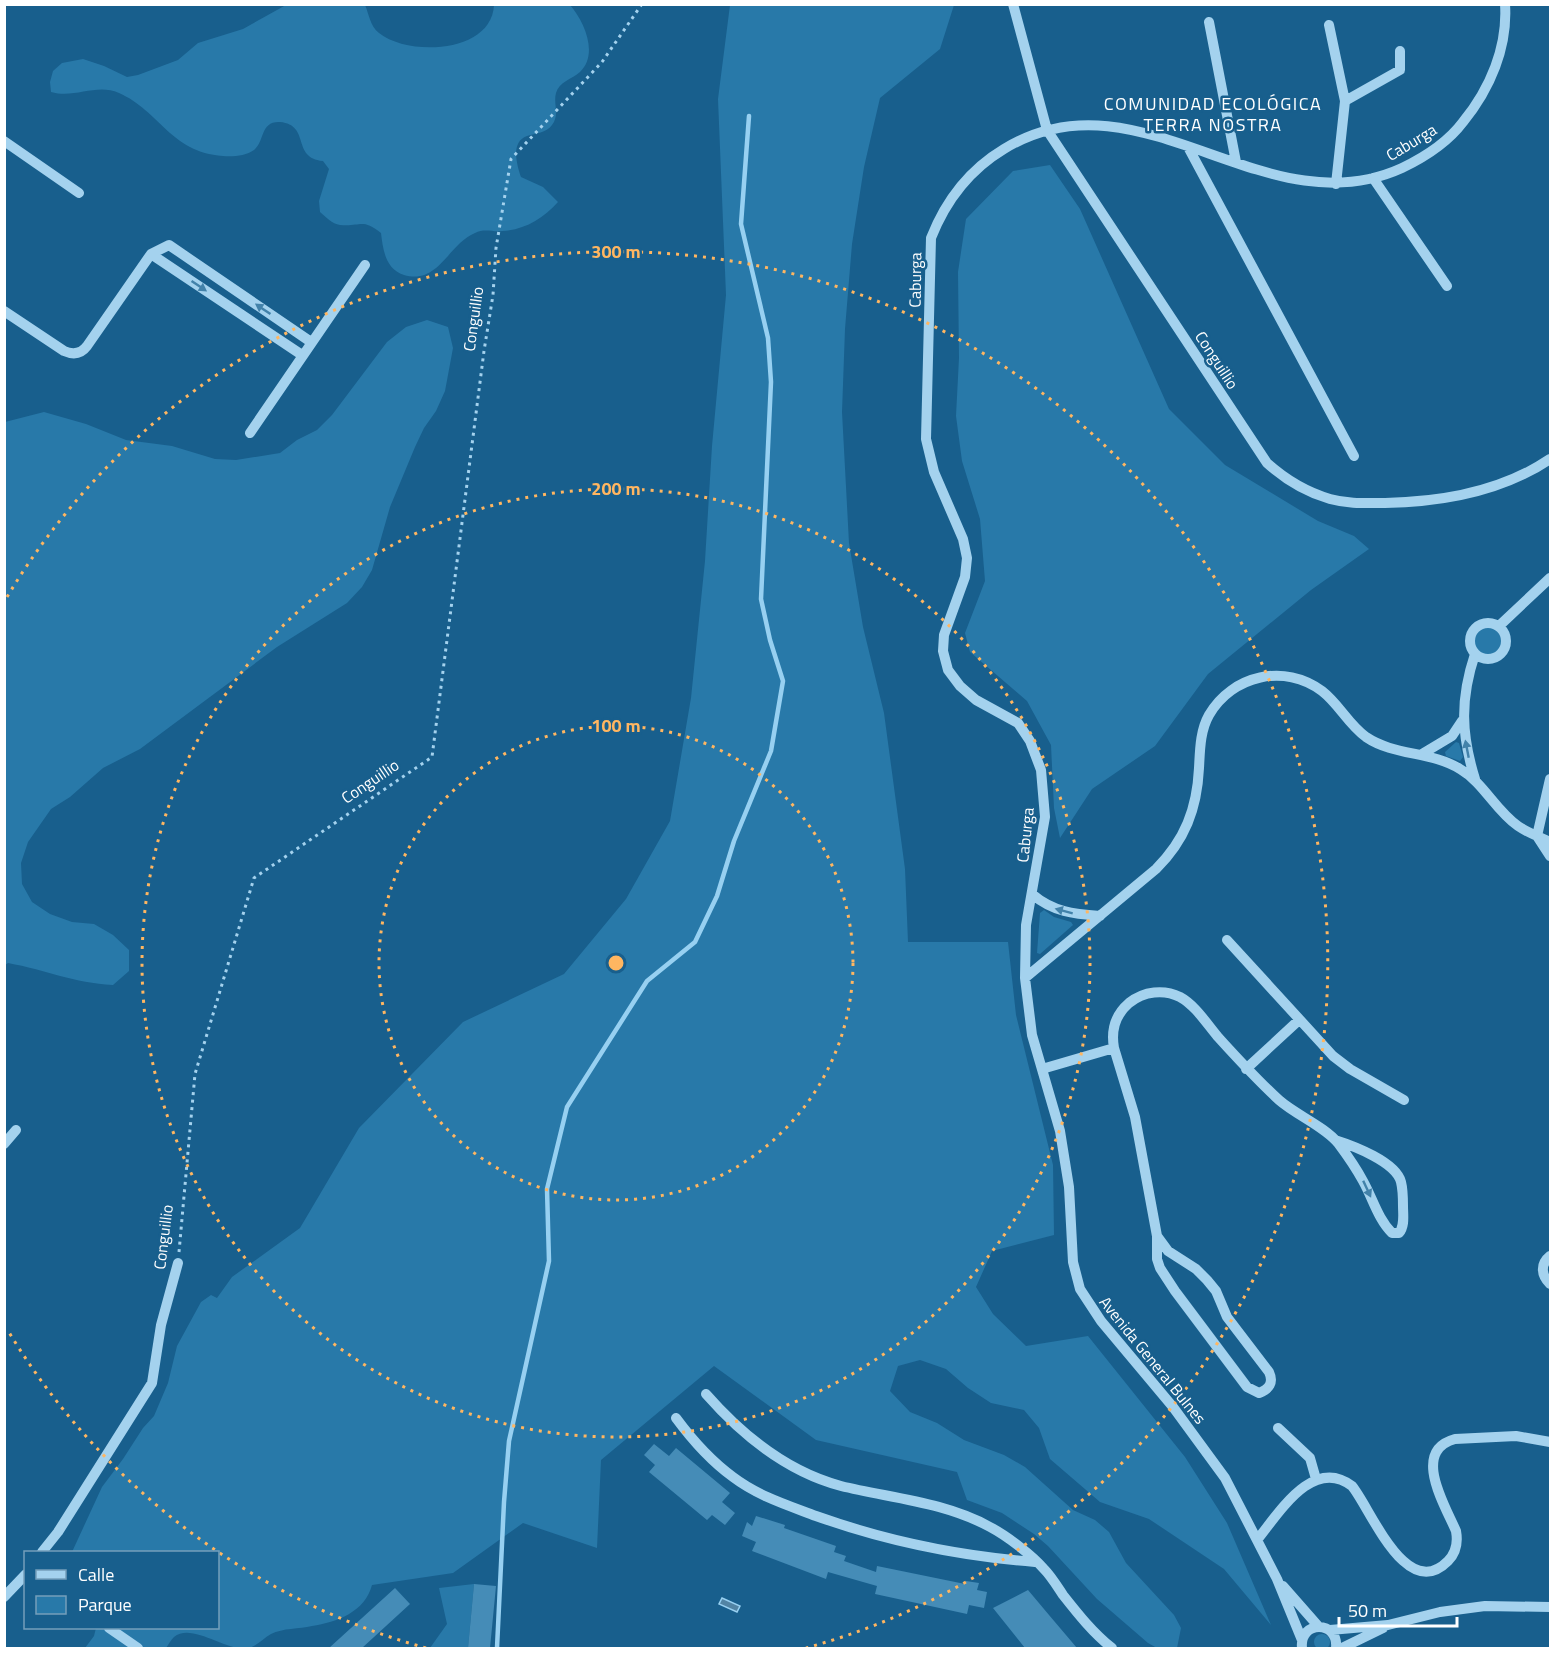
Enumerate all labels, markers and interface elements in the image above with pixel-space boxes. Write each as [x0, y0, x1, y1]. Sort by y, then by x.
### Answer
district label: COMUNIDAD ECOLÓGICA TERRA NOSTRA [1104, 90, 1322, 138]
street label: Caburga [1381, 117, 1441, 167]
text: 300 m [591, 238, 641, 265]
street label: Caburga [903, 252, 927, 308]
one-way arrow [191, 281, 208, 292]
street label: Conguillio [457, 285, 489, 353]
one-way arrow [255, 303, 271, 315]
street label: Conguillio [1189, 326, 1245, 394]
text: 200 m [591, 475, 641, 502]
text: 100 m [591, 712, 641, 739]
one-way arrow [1462, 740, 1471, 759]
street label: Conguillio [336, 753, 404, 809]
street label: Caburga [1010, 806, 1040, 864]
one-way arrow [1055, 906, 1073, 916]
centre of rings [606, 953, 626, 973]
one-way arrow [1362, 1181, 1371, 1198]
street label: Conguillio [147, 1203, 179, 1271]
street label: Avenida General Bulnes [1094, 1291, 1212, 1429]
legend [24, 1551, 219, 1629]
text: Calle [78, 1561, 114, 1588]
scale bar [1339, 1590, 1458, 1628]
text: Parque [78, 1591, 132, 1618]
text: 50 m [1348, 1597, 1387, 1624]

